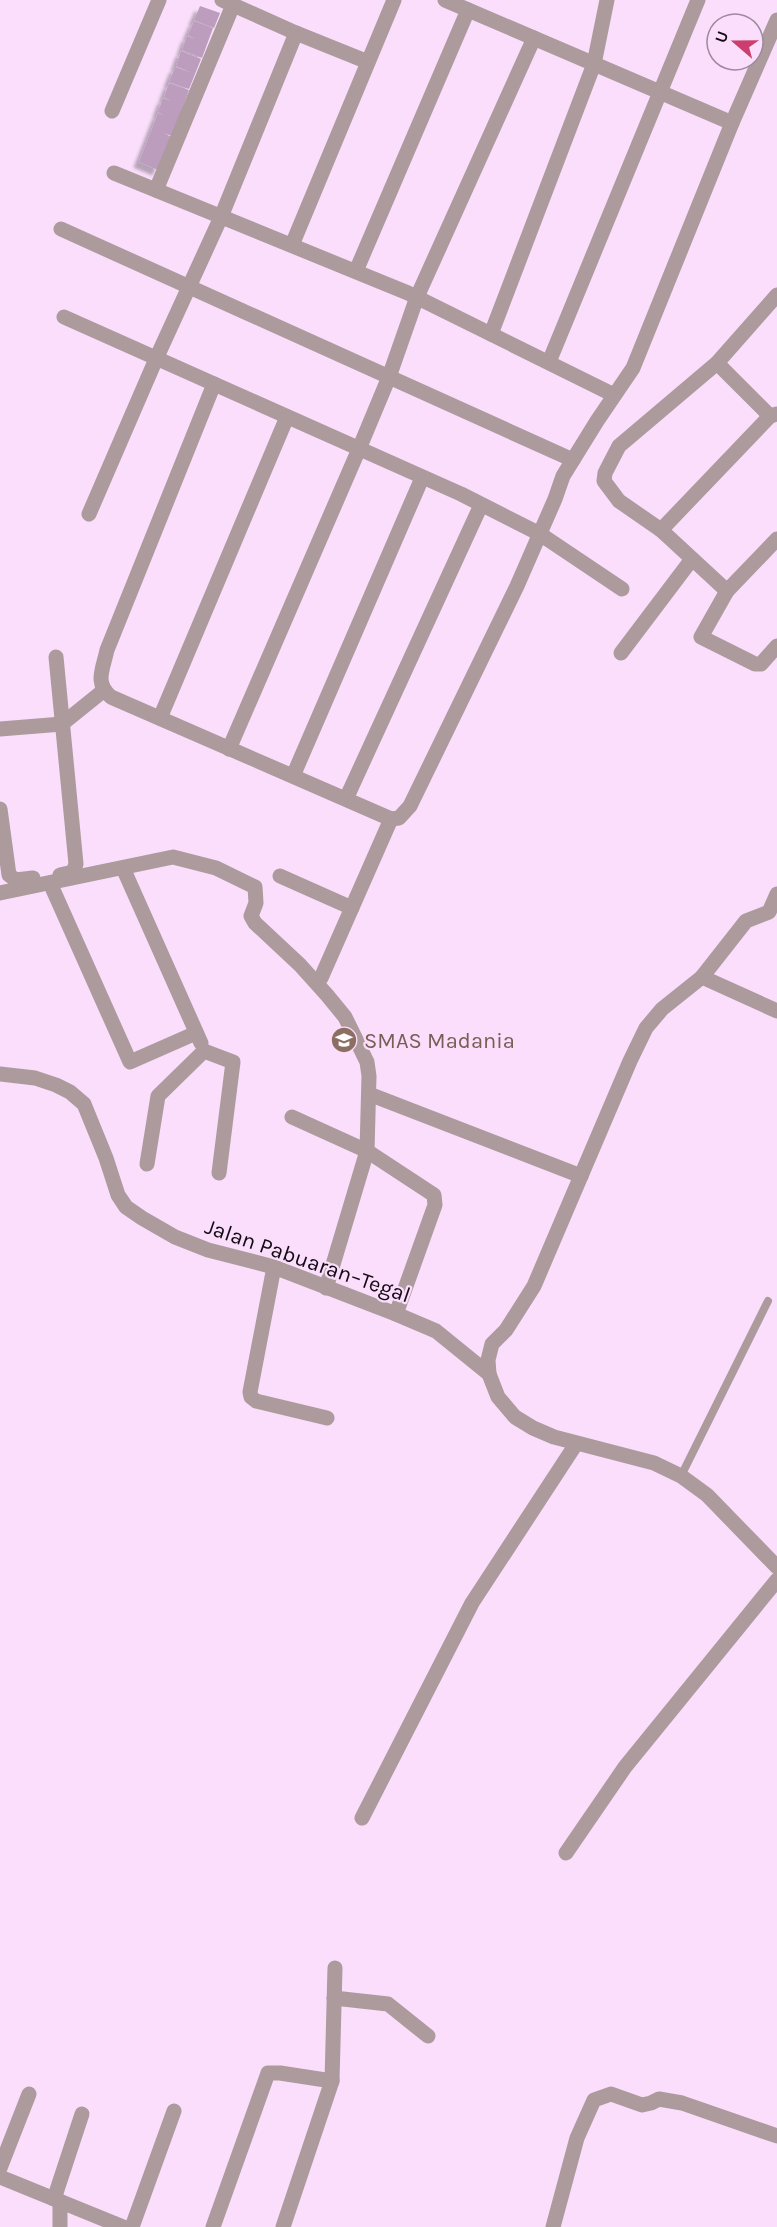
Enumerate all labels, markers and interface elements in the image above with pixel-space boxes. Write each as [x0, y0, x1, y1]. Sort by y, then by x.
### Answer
north arrow [705, 12, 765, 72]
text: U [711, 29, 732, 45]
school or university icon: SMAS Madania [329, 1025, 359, 1055]
place label: SMAS Madania [364, 1028, 515, 1054]
street label: Jalan Pabuaran–Tegal [202, 1214, 414, 1308]

